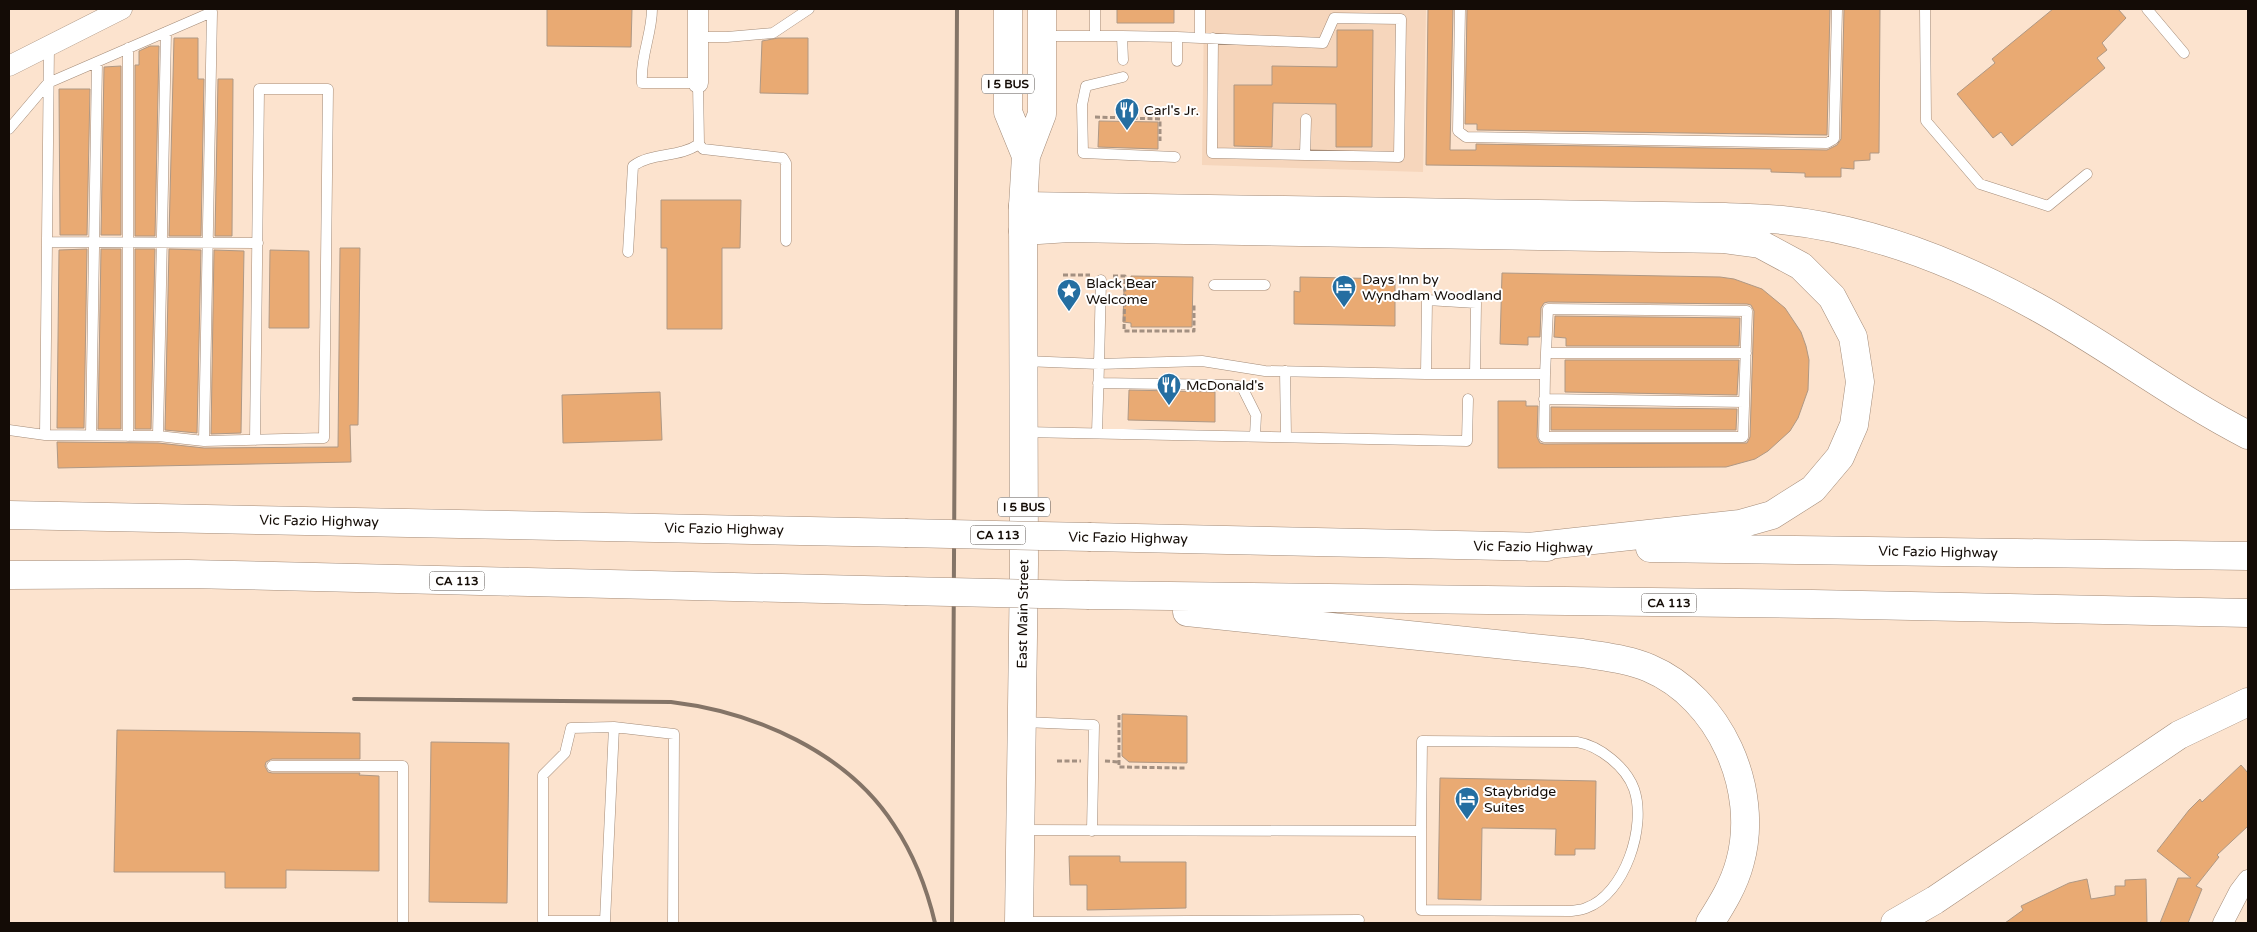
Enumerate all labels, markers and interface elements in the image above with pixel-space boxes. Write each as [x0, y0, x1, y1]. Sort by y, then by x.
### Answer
road number: I 5 BUS [982, 74, 1034, 94]
restaurant icon: Carl's Jr. [1114, 97, 1140, 131]
place label: Carl's Jr. [1144, 102, 1199, 119]
place label: Days Inn by Wyndham Woodland [1362, 271, 1502, 304]
hotel icon: Days Inn by Wyndham Woodland [1331, 274, 1357, 308]
place label: Black Bear Welcome [1086, 275, 1157, 308]
place icon: Black Bear Welcome [1056, 278, 1082, 312]
restaurant icon: McDonald's [1156, 372, 1182, 406]
place label: McDonald's [1186, 377, 1264, 394]
road number: I 5 BUS [998, 498, 1050, 516]
street label: Vic Fazio Highway [259, 511, 379, 531]
street label: Vic Fazio Highway [664, 519, 784, 539]
road number: CA 113 [970, 526, 1026, 544]
street label: Vic Fazio Highway [1068, 528, 1188, 548]
street label: Vic Fazio Highway [1473, 537, 1593, 557]
street label: Vic Fazio Highway [1878, 542, 1998, 562]
street label: East Main Street [1014, 559, 1032, 669]
road number: CA 113 [430, 572, 484, 590]
road number: CA 113 [1642, 594, 1696, 612]
place label: Staybridge Suites [1484, 783, 1556, 816]
hotel icon: Staybridge Suites [1454, 786, 1480, 820]

